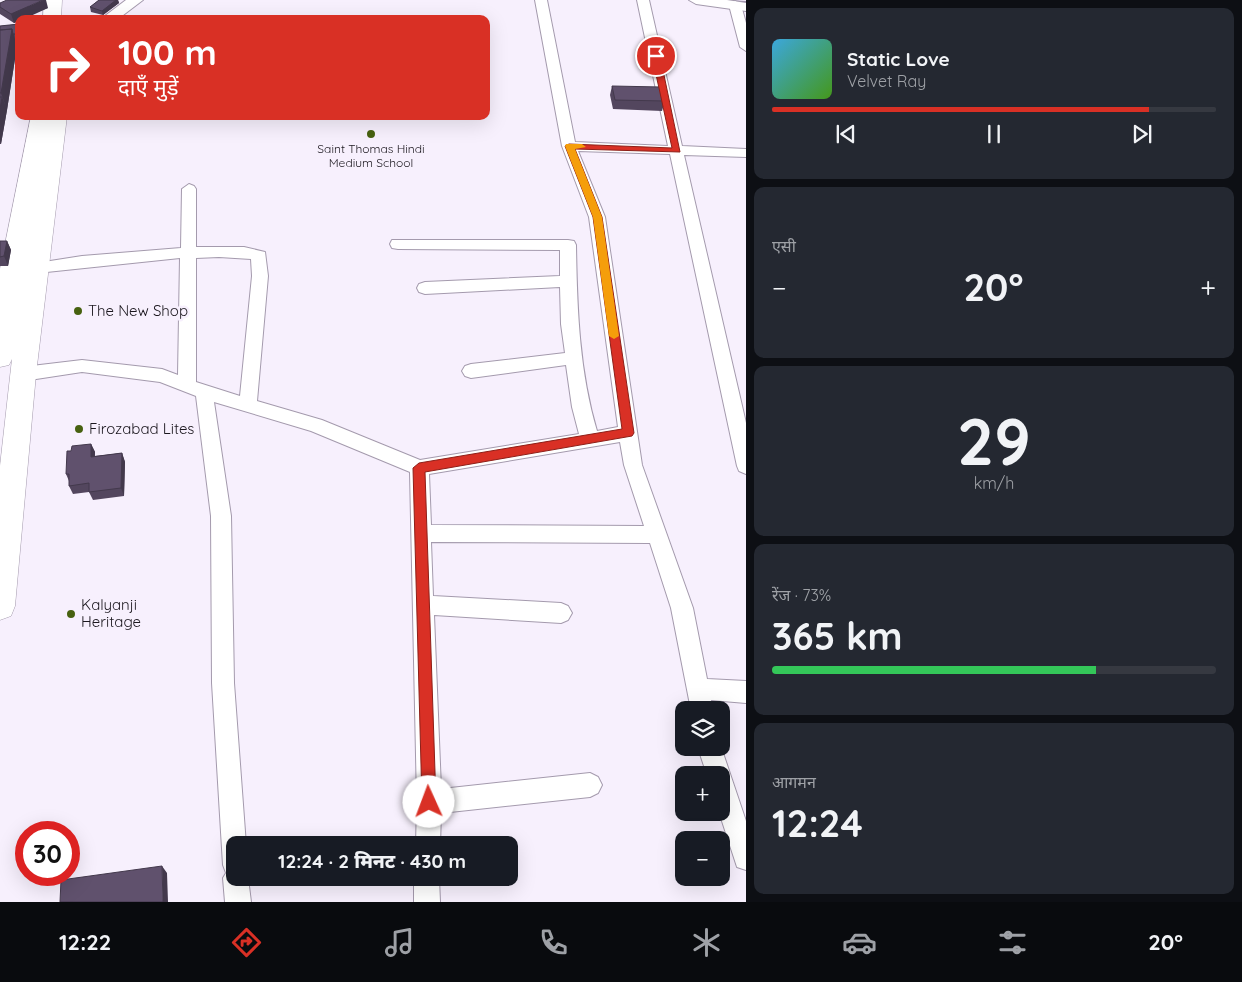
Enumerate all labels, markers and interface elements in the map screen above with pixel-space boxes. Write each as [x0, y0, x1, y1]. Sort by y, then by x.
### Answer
text: 100 m [118, 30, 217, 74]
icon: right [35, 35, 100, 100]
pin [635, 35, 677, 77]
icon: arrive [642, 42, 670, 70]
text: Static Love [847, 47, 950, 71]
text: Velvet Ray [847, 71, 926, 91]
text: दाएँ मुड़ें [118, 73, 178, 101]
icon: previous [832, 120, 860, 148]
icon: pause [980, 120, 1008, 148]
icon: next [1128, 120, 1156, 148]
marker: Saint Thomas Hindi Medium School [365, 128, 377, 140]
place label: Saint Thomas Hindi Medium School [317, 141, 425, 170]
text: एसी [772, 236, 796, 256]
text: 20° [963, 263, 1023, 311]
text: − [772, 270, 787, 305]
text: + [1200, 270, 1216, 305]
place label: The New Shop [88, 301, 188, 320]
marker: The New Shop [72, 305, 84, 317]
text: 29 [957, 400, 1031, 481]
place label: Firozabad Lites [89, 419, 194, 438]
marker: Firozabad Lites [73, 423, 85, 435]
text: km/h [974, 473, 1014, 493]
text: रेंज · 73% [772, 585, 831, 605]
place label: Kalyanji Heritage [81, 595, 141, 631]
marker: Kalyanji Heritage [65, 608, 77, 620]
text: 365 km [772, 612, 903, 660]
map controls [675, 701, 730, 886]
button: layers [675, 701, 730, 756]
button: + [675, 766, 730, 821]
text: आगमन [772, 772, 816, 792]
position arrow [402, 775, 454, 827]
text: 12:24 [772, 799, 863, 847]
speed limit sign: 30 [15, 821, 80, 886]
button: − [675, 831, 730, 886]
text: 12:24 · 2 मिनट · 430 m [278, 849, 466, 873]
icon: directions [229, 925, 264, 960]
icon: music [382, 925, 417, 960]
icon: phone [536, 925, 571, 960]
icon: climate [689, 925, 724, 960]
icon: car [842, 925, 877, 960]
icon: filters [995, 925, 1030, 960]
text: 12:22 [59, 928, 111, 956]
text: 20° [1148, 928, 1183, 956]

